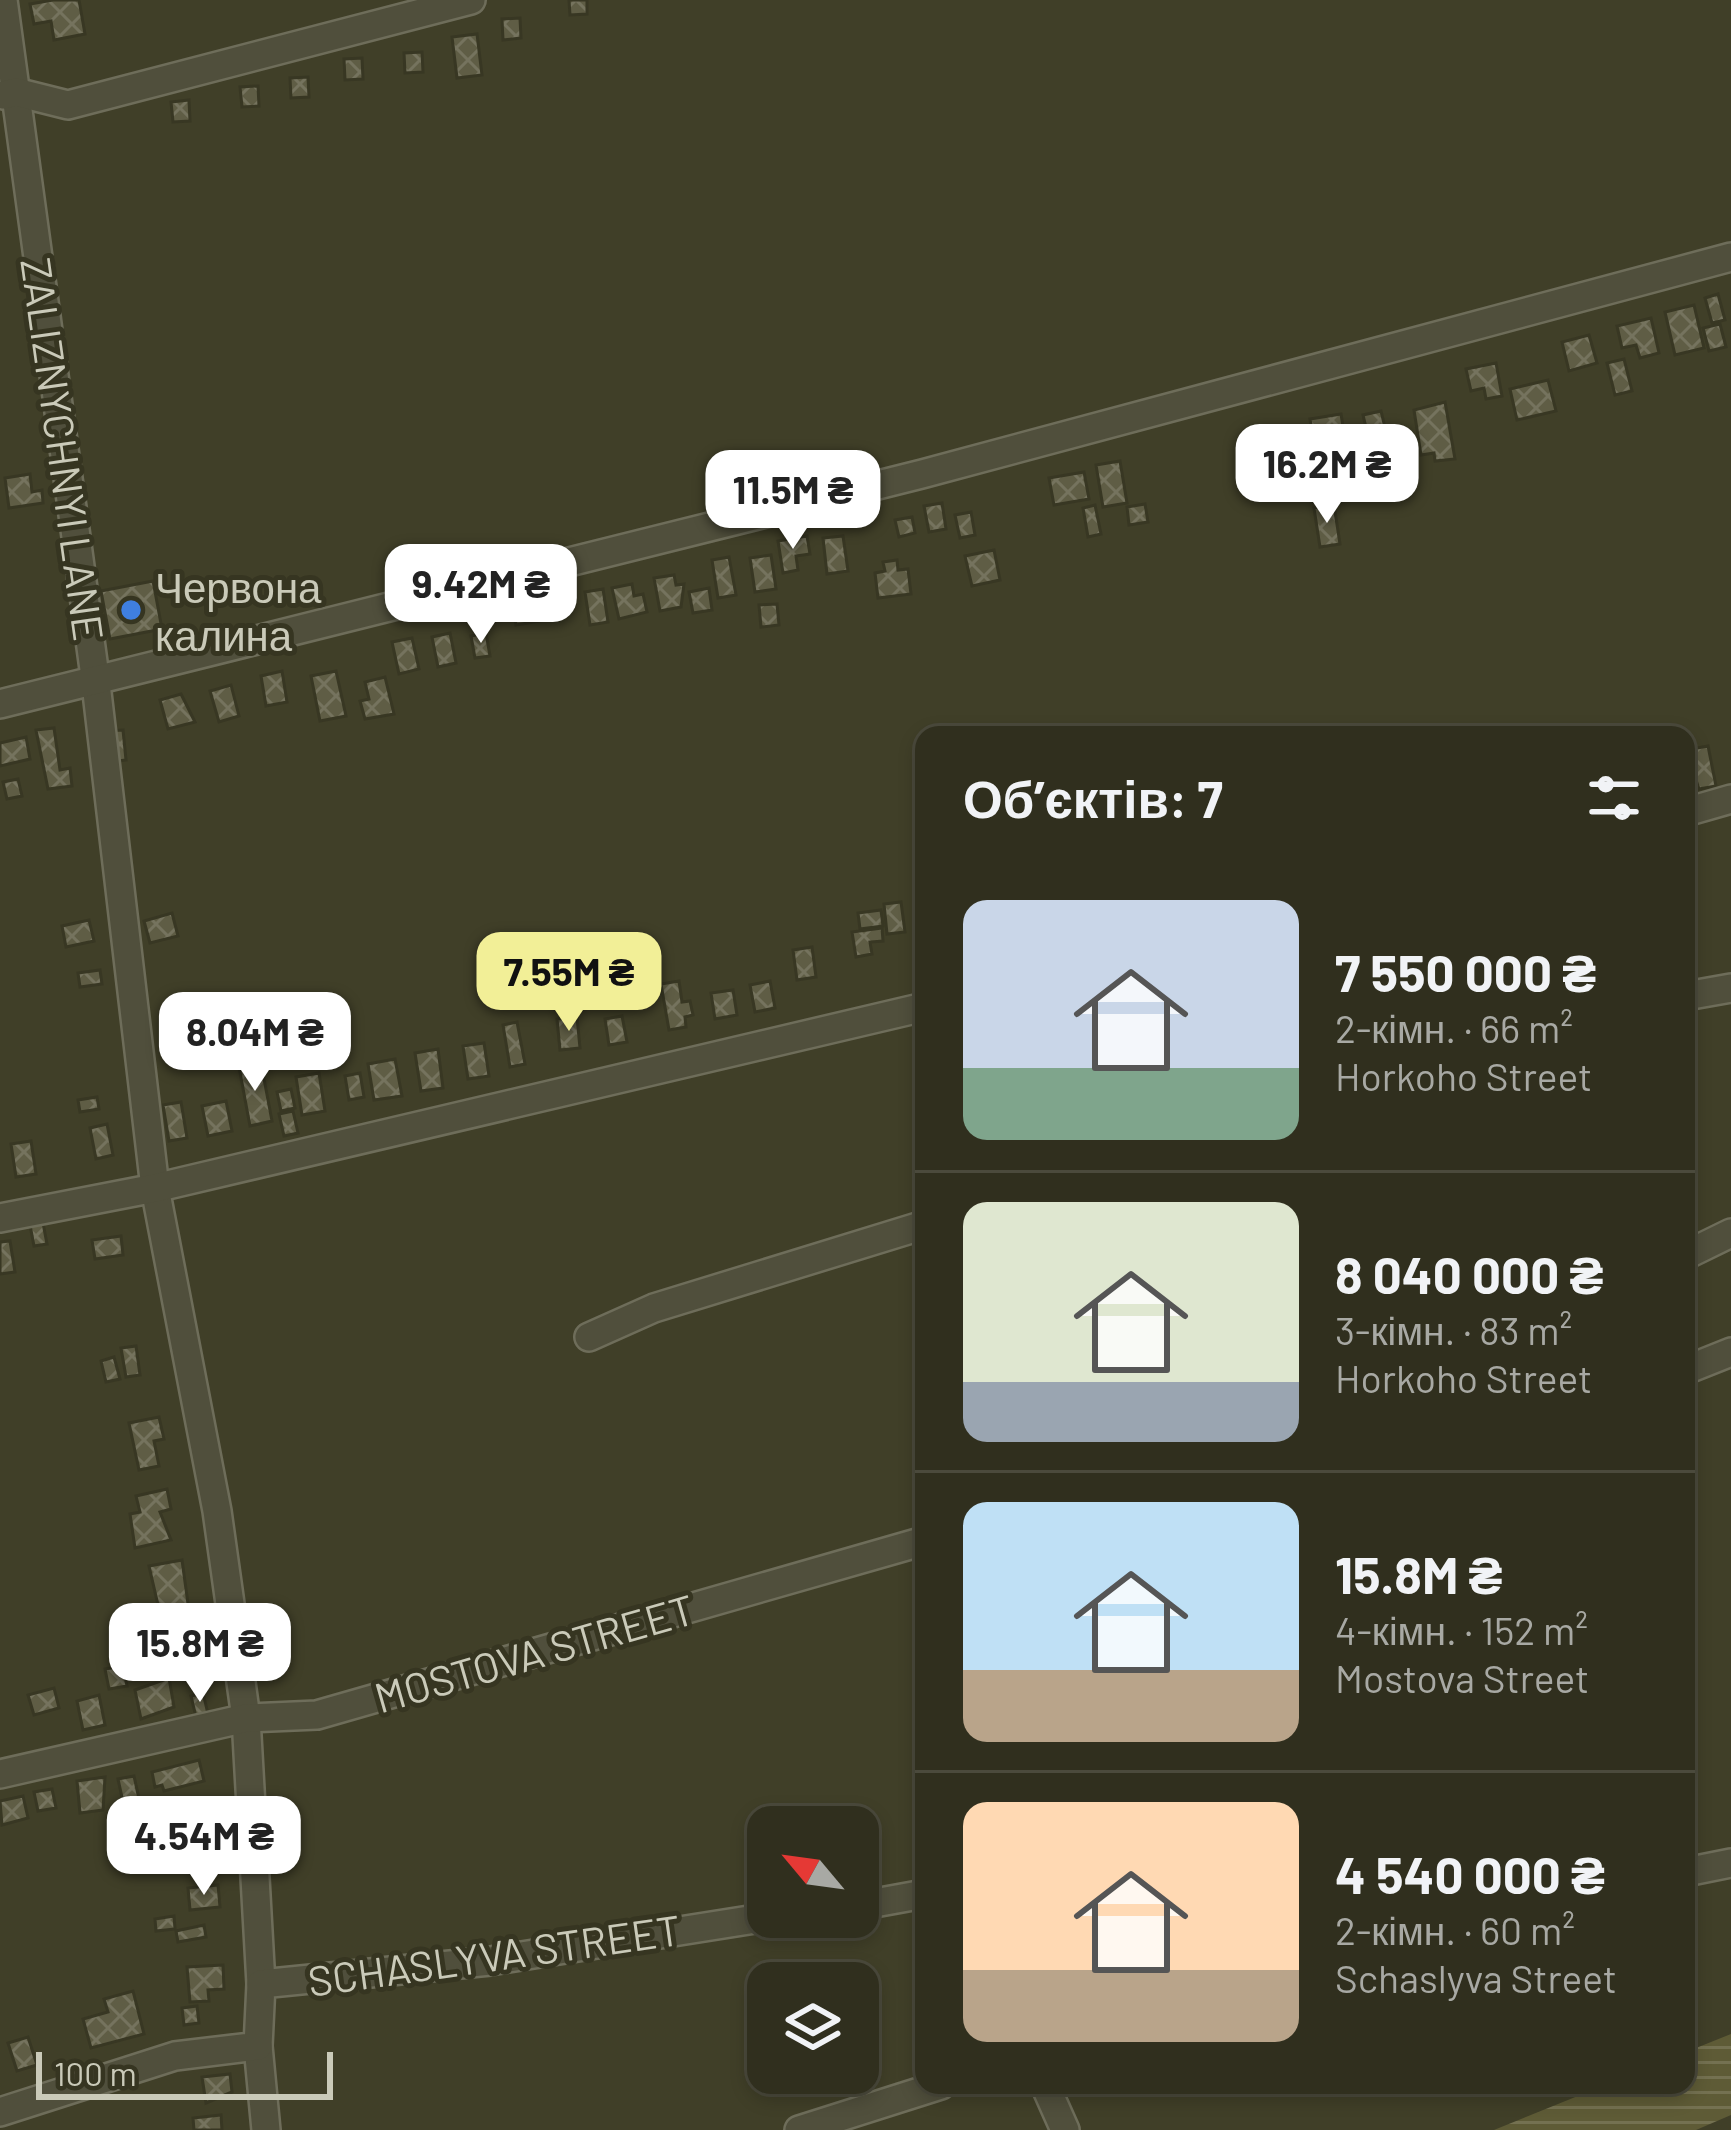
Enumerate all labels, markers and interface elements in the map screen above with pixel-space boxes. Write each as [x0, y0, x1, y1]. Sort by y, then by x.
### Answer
street label: ZALIZNYCHNYI LANE [12, 254, 116, 644]
pin: 16.2M ₴ [1216, 424, 1438, 526]
text: 16.2M ₴ [1263, 439, 1391, 486]
pin: 11.5M ₴ [682, 450, 904, 552]
text: 11.5M ₴ [732, 465, 854, 512]
pin: 9.42M ₴ [370, 544, 592, 646]
text: 9.42M ₴ [412, 559, 550, 606]
place label: Червона калина [155, 561, 322, 659]
marker: Червона калина [118, 597, 144, 623]
icon: filters [1581, 765, 1647, 831]
text: Об’єктів: 7 [963, 767, 1223, 828]
pin: 7.55M ₴ [458, 932, 680, 1034]
text: 7 550 000 ₴ [1335, 941, 1596, 1002]
text: 7.55M ₴ [503, 947, 635, 994]
icon: home [1059, 948, 1203, 1092]
pin: 8.04M ₴ [144, 992, 366, 1094]
text: 2-кімн. · 66 m² [1335, 1004, 1573, 1051]
text: 8.04M ₴ [186, 1007, 324, 1054]
text: Horkoho Street [1335, 1052, 1592, 1099]
text: 8 040 000 ₴ [1335, 1243, 1603, 1304]
icon: home [1059, 1250, 1203, 1394]
text: 3-кімн. · 83 m² [1335, 1306, 1572, 1353]
text: Horkoho Street [1335, 1354, 1592, 1401]
text: 15.8M ₴ [1335, 1543, 1503, 1604]
icon: home [1059, 1550, 1203, 1694]
street label: MOSTOVA STREET [368, 1582, 700, 1722]
pin: 15.8M ₴ [89, 1603, 311, 1705]
text: 4-кімн. · 152 m² [1335, 1606, 1588, 1653]
text: 15.8M ₴ [136, 1618, 264, 1665]
text: Mostova Street [1335, 1654, 1589, 1701]
pin: 4.54M ₴ [93, 1796, 315, 1898]
north arrow [747, 1806, 879, 1938]
map controls [747, 1806, 879, 2094]
text: 4.54M ₴ [134, 1811, 274, 1858]
text: 4 540 000 ₴ [1335, 1843, 1605, 1904]
icon: home [1059, 1850, 1203, 1994]
street label: SCHASLYVA STREET [304, 1903, 684, 2005]
text: 2-кімн. · 60 m² [1335, 1906, 1575, 1953]
text: Schaslyva Street [1335, 1954, 1617, 2001]
button: layers [747, 1962, 879, 2094]
scale bar [36, 2046, 333, 2099]
text: 100 m [54, 2053, 137, 2093]

